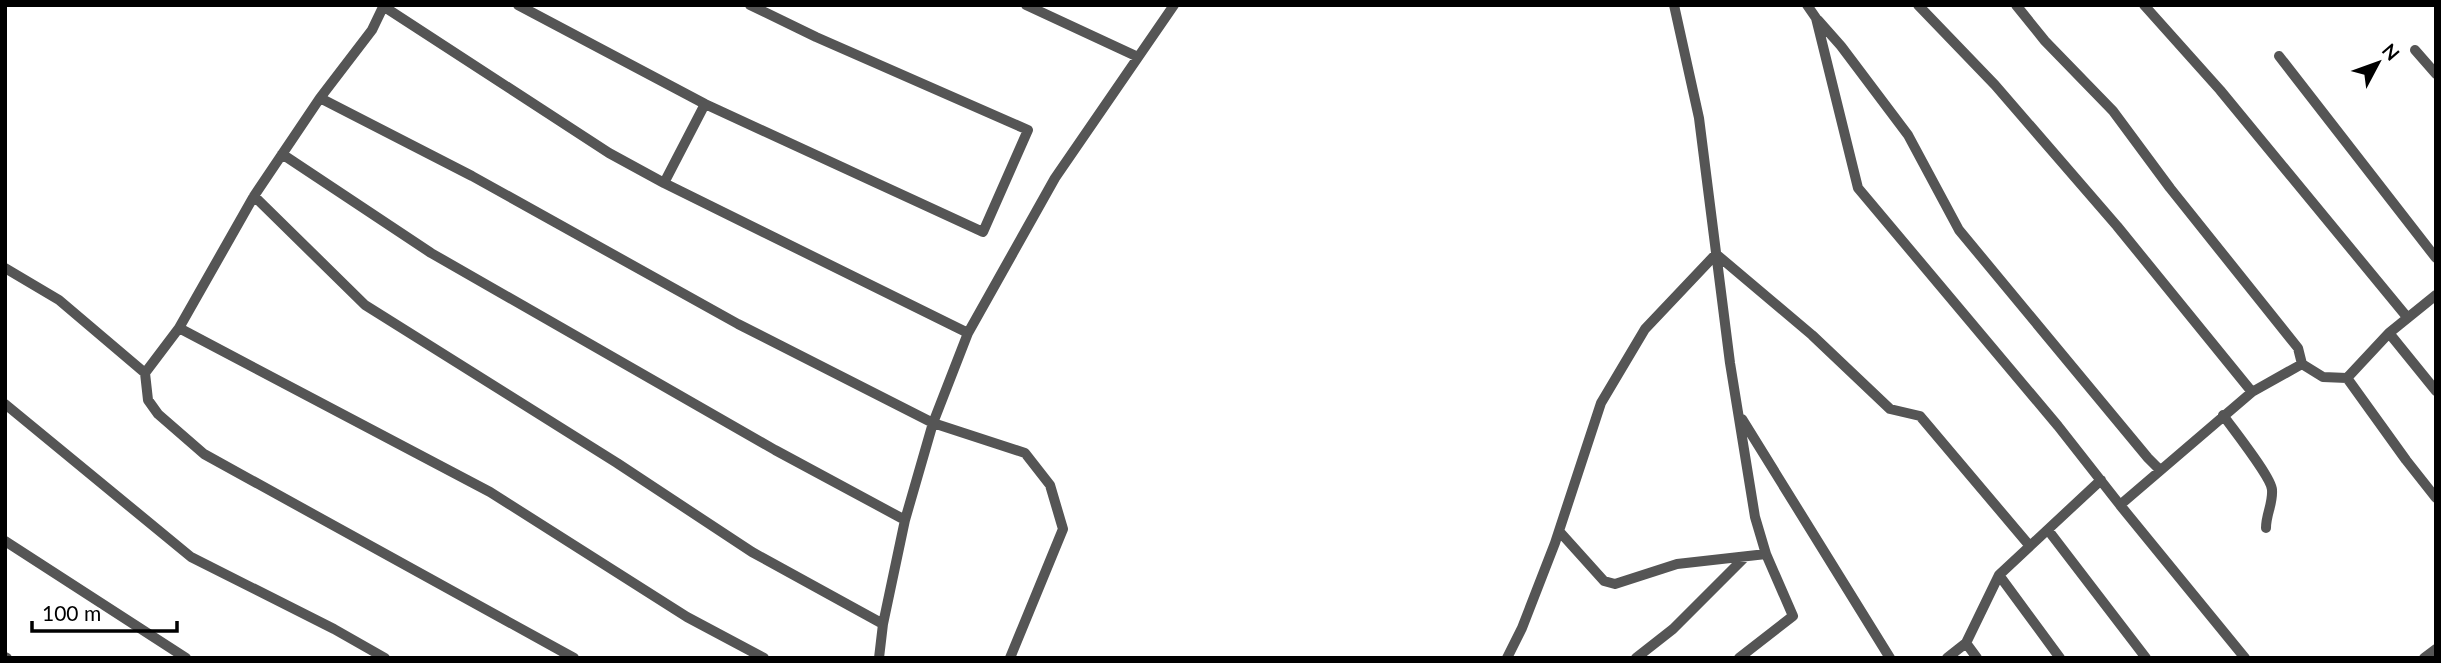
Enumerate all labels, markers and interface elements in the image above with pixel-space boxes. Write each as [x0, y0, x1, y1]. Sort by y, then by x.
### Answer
north arrow [2343, 28, 2413, 98]
text: N [2378, 38, 2405, 65]
scale bar [32, 590, 177, 634]
text: 100 m [42, 600, 101, 625]

